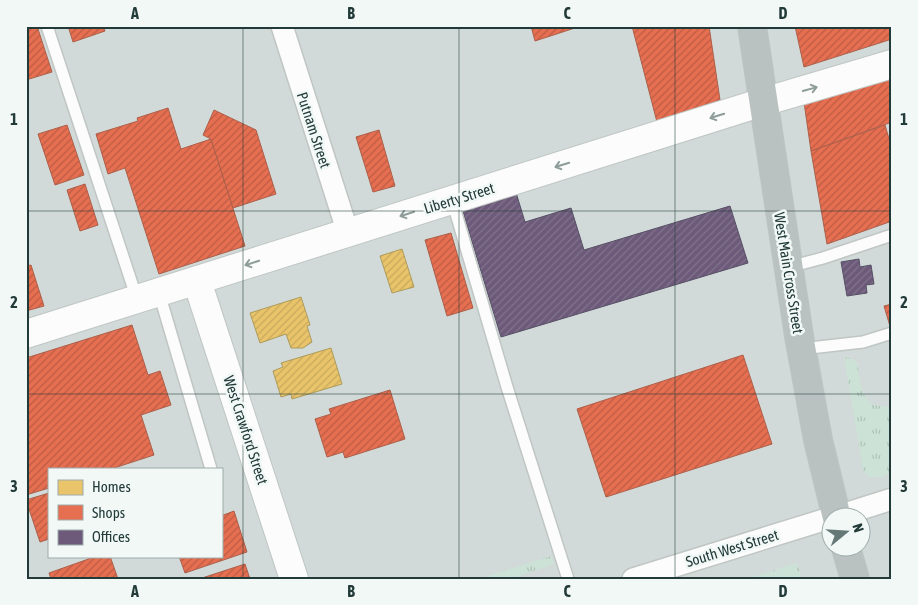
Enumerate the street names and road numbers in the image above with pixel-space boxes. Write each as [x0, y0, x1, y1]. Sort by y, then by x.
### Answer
street label: Putnam Street [294, 90, 334, 170]
street label: Liberty Street [422, 179, 496, 217]
street label: West Main Cross Street [771, 211, 807, 335]
street label: West Crawford Street [220, 373, 272, 487]
street label: South West Street [684, 526, 780, 570]

